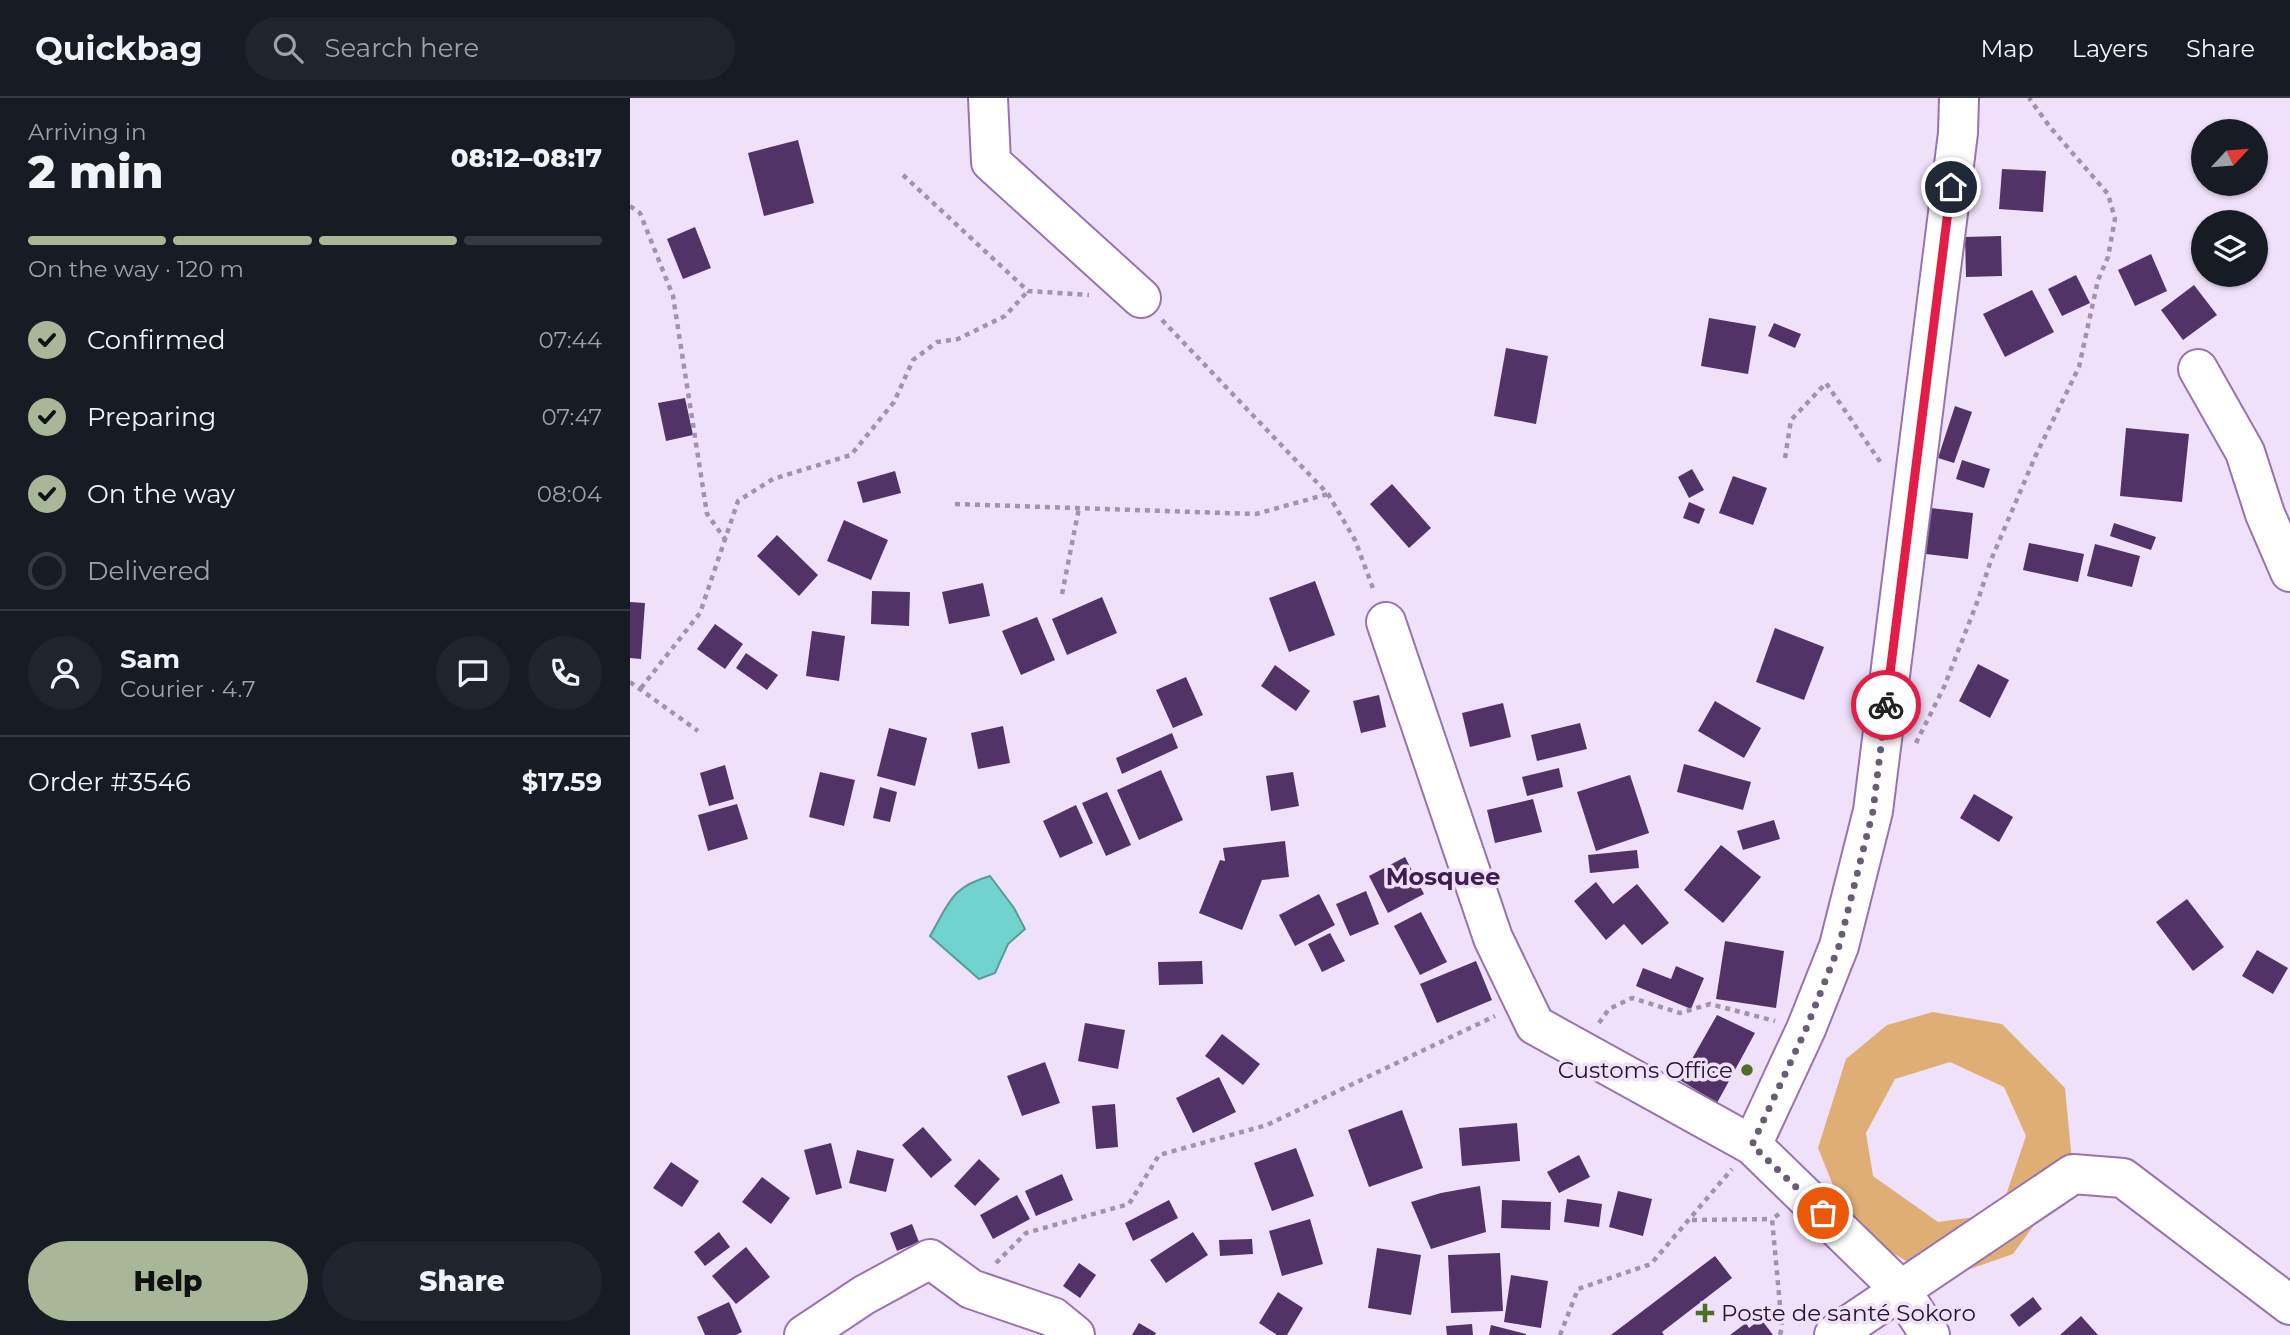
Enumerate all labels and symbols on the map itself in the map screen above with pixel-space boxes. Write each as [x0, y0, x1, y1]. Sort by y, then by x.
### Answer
north arrow [2191, 119, 2268, 196]
pin [1921, 157, 1981, 217]
courier [1851, 670, 1921, 740]
district label: Mosquee [1386, 862, 1500, 891]
place label: Customs Office [1558, 1056, 1733, 1084]
marker: Customs Office [1739, 1062, 1755, 1078]
pin [1793, 1183, 1853, 1243]
place label: Poste de santé Sokoro [1721, 1299, 1976, 1327]
marker: Poste de santé Sokoro [1695, 1303, 1715, 1323]

